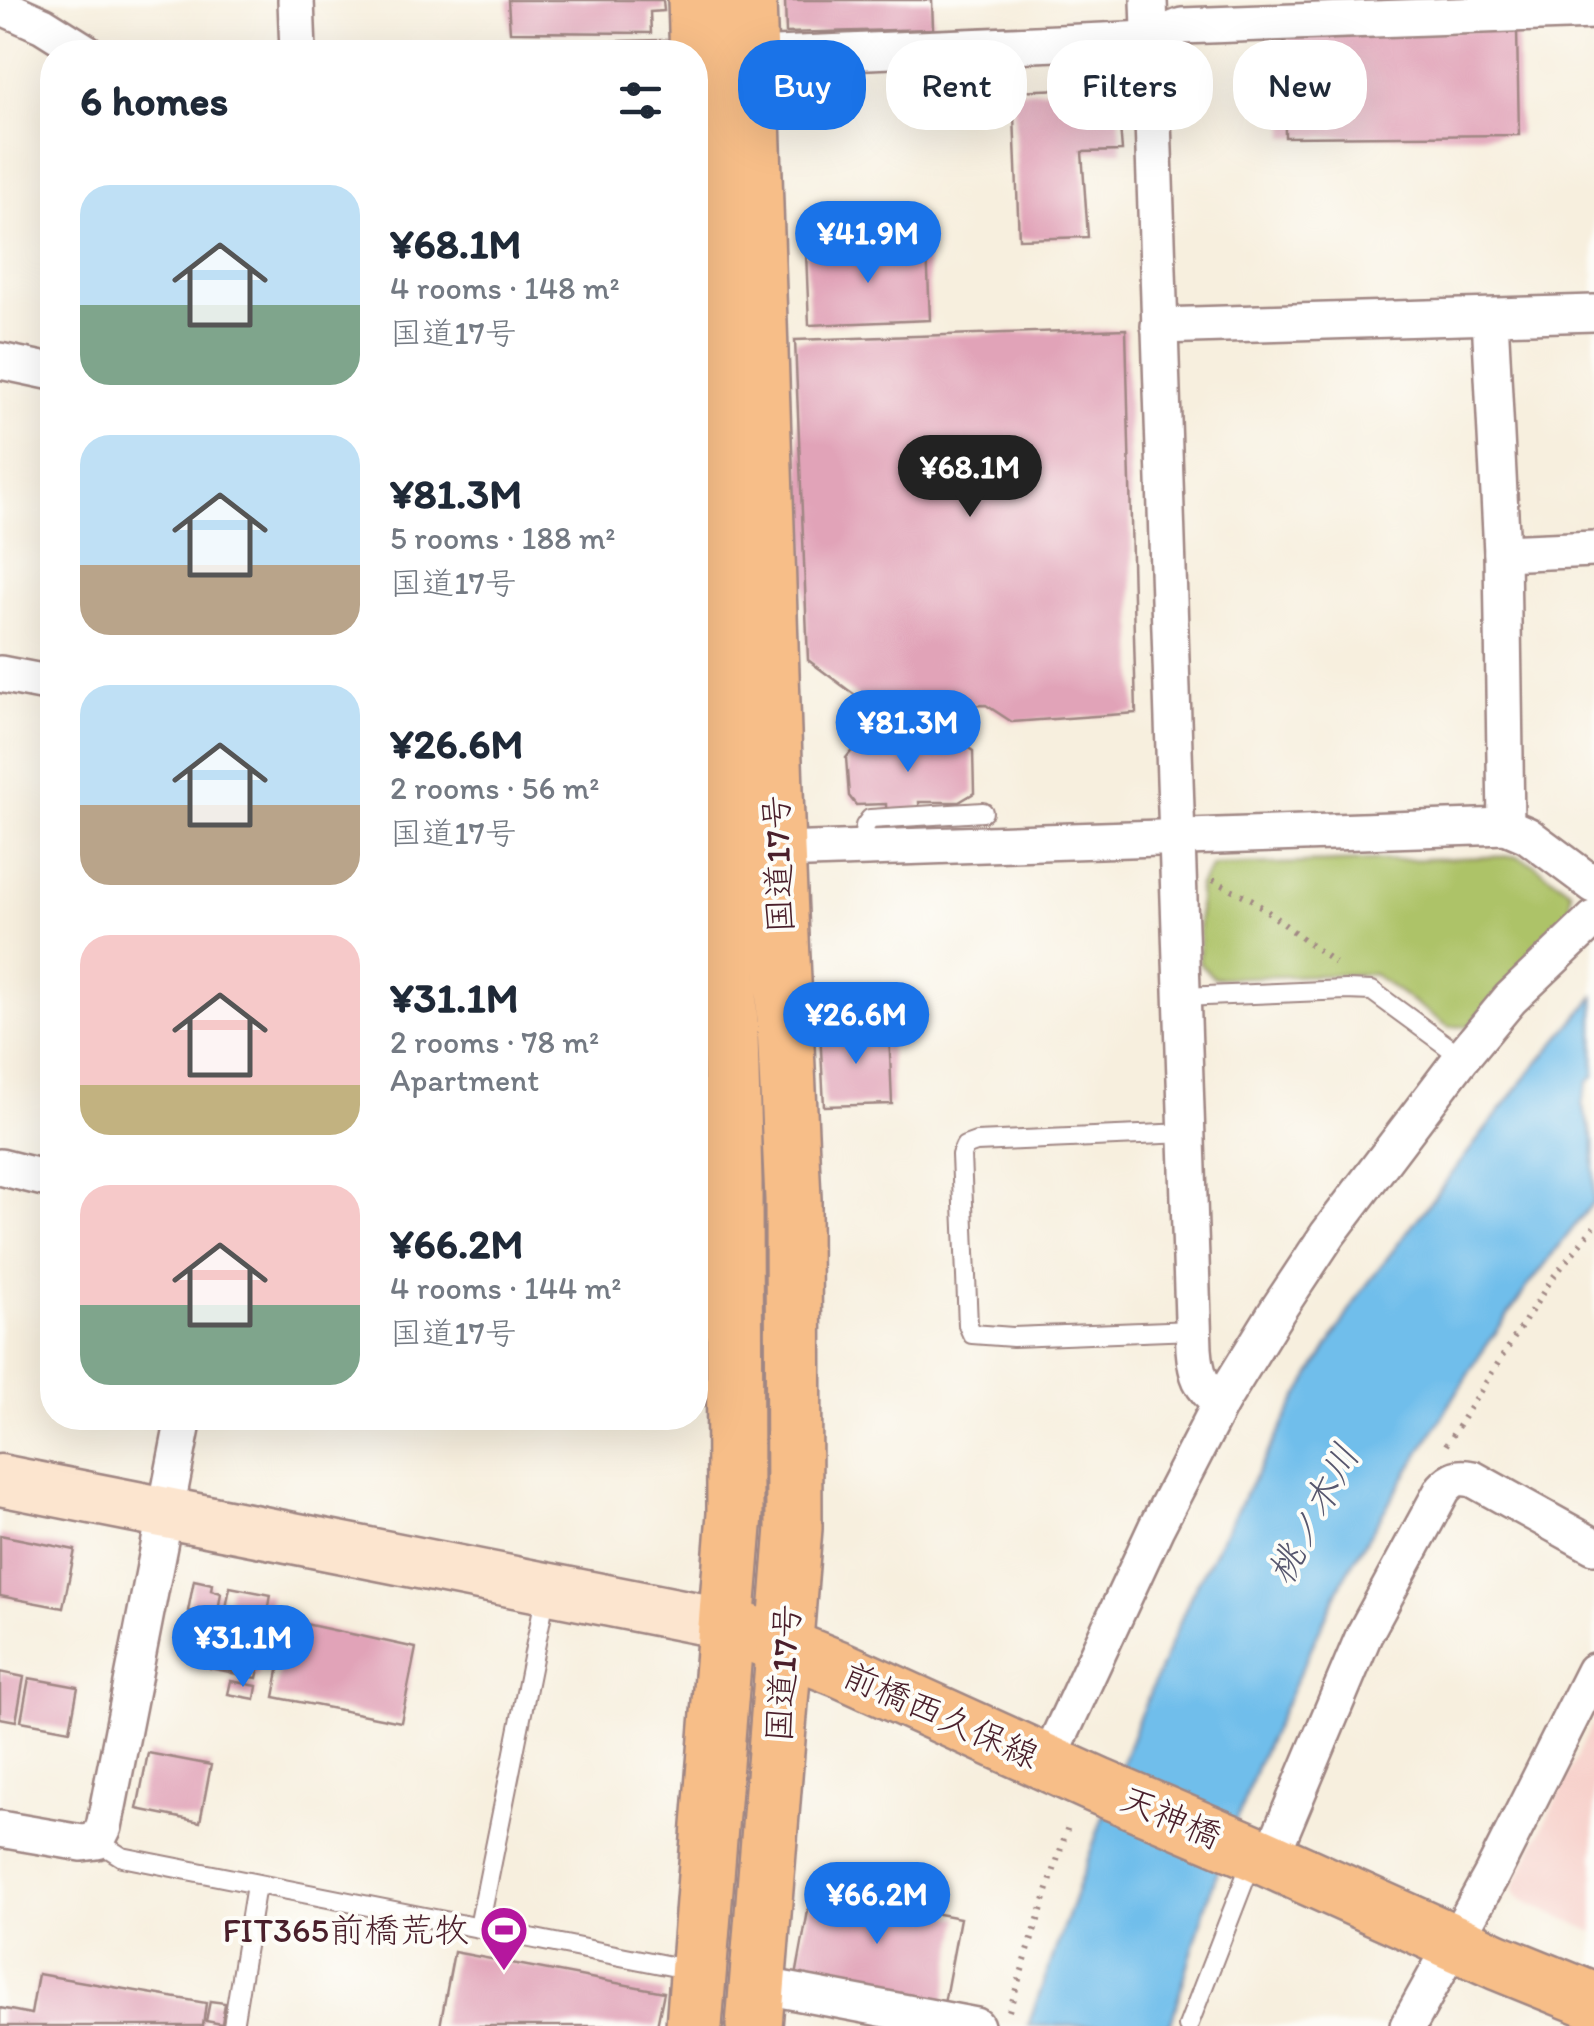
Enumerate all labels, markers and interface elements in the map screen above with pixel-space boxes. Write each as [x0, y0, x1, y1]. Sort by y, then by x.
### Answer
chip: Buy [738, 40, 866, 130]
chip: Rent [886, 40, 1027, 130]
chip: Filters [1047, 40, 1213, 130]
chip: New [1233, 40, 1367, 130]
icon: filters [613, 73, 668, 128]
text: 6 homes [80, 75, 228, 126]
pin: ¥41.9M [787, 201, 949, 286]
text: ¥41.9M [817, 214, 919, 252]
text: ¥68.1M [390, 218, 522, 269]
icon: home [160, 225, 280, 345]
text: 4 rooms · 148 m² [390, 269, 620, 307]
text: 国道17号 [390, 314, 517, 352]
pin: ¥68.1M [889, 435, 1051, 520]
text: ¥68.1M [920, 448, 1020, 486]
text: ¥81.3M [390, 468, 522, 519]
icon: home [160, 475, 280, 595]
text: 5 rooms · 188 m² [390, 519, 616, 557]
text: 国道17号 [390, 564, 517, 602]
pin: ¥81.3M [827, 690, 989, 775]
text: ¥81.3M [858, 703, 958, 741]
text: ¥26.6M [390, 718, 523, 769]
icon: home [160, 725, 280, 845]
text: 2 rooms · 56 m² [390, 769, 599, 807]
street label: 国道17号 [755, 794, 801, 934]
text: 国道17号 [390, 814, 517, 852]
text: ¥31.1M [390, 972, 519, 1023]
icon: home [160, 975, 280, 1095]
pin: ¥26.6M [775, 982, 937, 1067]
text: ¥26.6M [805, 995, 907, 1033]
text: 2 rooms · 78 m² [390, 1023, 599, 1061]
text: Apartment [390, 1061, 539, 1099]
text: ¥66.2M [390, 1218, 523, 1269]
icon: home [160, 1225, 280, 1345]
text: 4 rooms · 144 m² [390, 1269, 621, 1307]
text: 国道17号 [390, 1314, 517, 1352]
water label: 桃ノ木川 [1257, 1436, 1369, 1592]
street label: 国道17号 [757, 1602, 809, 1744]
pin: ¥31.1M [162, 1605, 324, 1690]
text: ¥31.1M [194, 1618, 292, 1656]
street label: 前橋西久保線 [837, 1653, 1045, 1777]
street label: 天神橋 [1114, 1777, 1228, 1857]
pin: ¥66.2M [796, 1862, 958, 1947]
text: ¥66.2M [826, 1875, 928, 1913]
sports icon: FIT365前橋荒牧 [478, 1904, 530, 1972]
place label: FIT365前橋荒牧 [222, 1909, 469, 1951]

